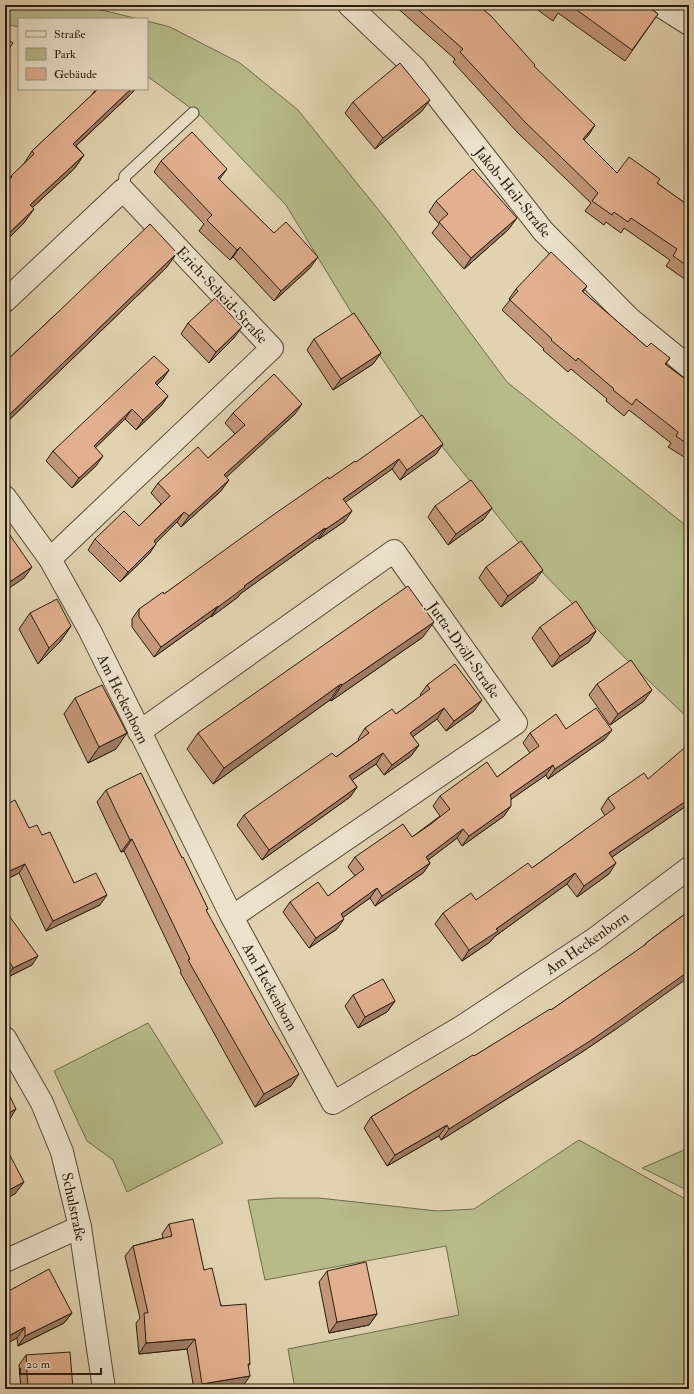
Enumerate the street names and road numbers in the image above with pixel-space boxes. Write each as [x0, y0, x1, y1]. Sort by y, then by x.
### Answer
street label: Jakob-Heil-Straße [469, 142, 555, 242]
street label: Erich-Scheid-Straße [172, 243, 272, 348]
street label: Jutta-Dröll-Straße [422, 597, 504, 703]
street label: Am Heckenborn [92, 650, 153, 747]
street label: Am Heckenborn [541, 907, 633, 980]
street label: Am Heckenborn [237, 939, 302, 1035]
street label: Schulstraße [57, 1171, 90, 1243]

